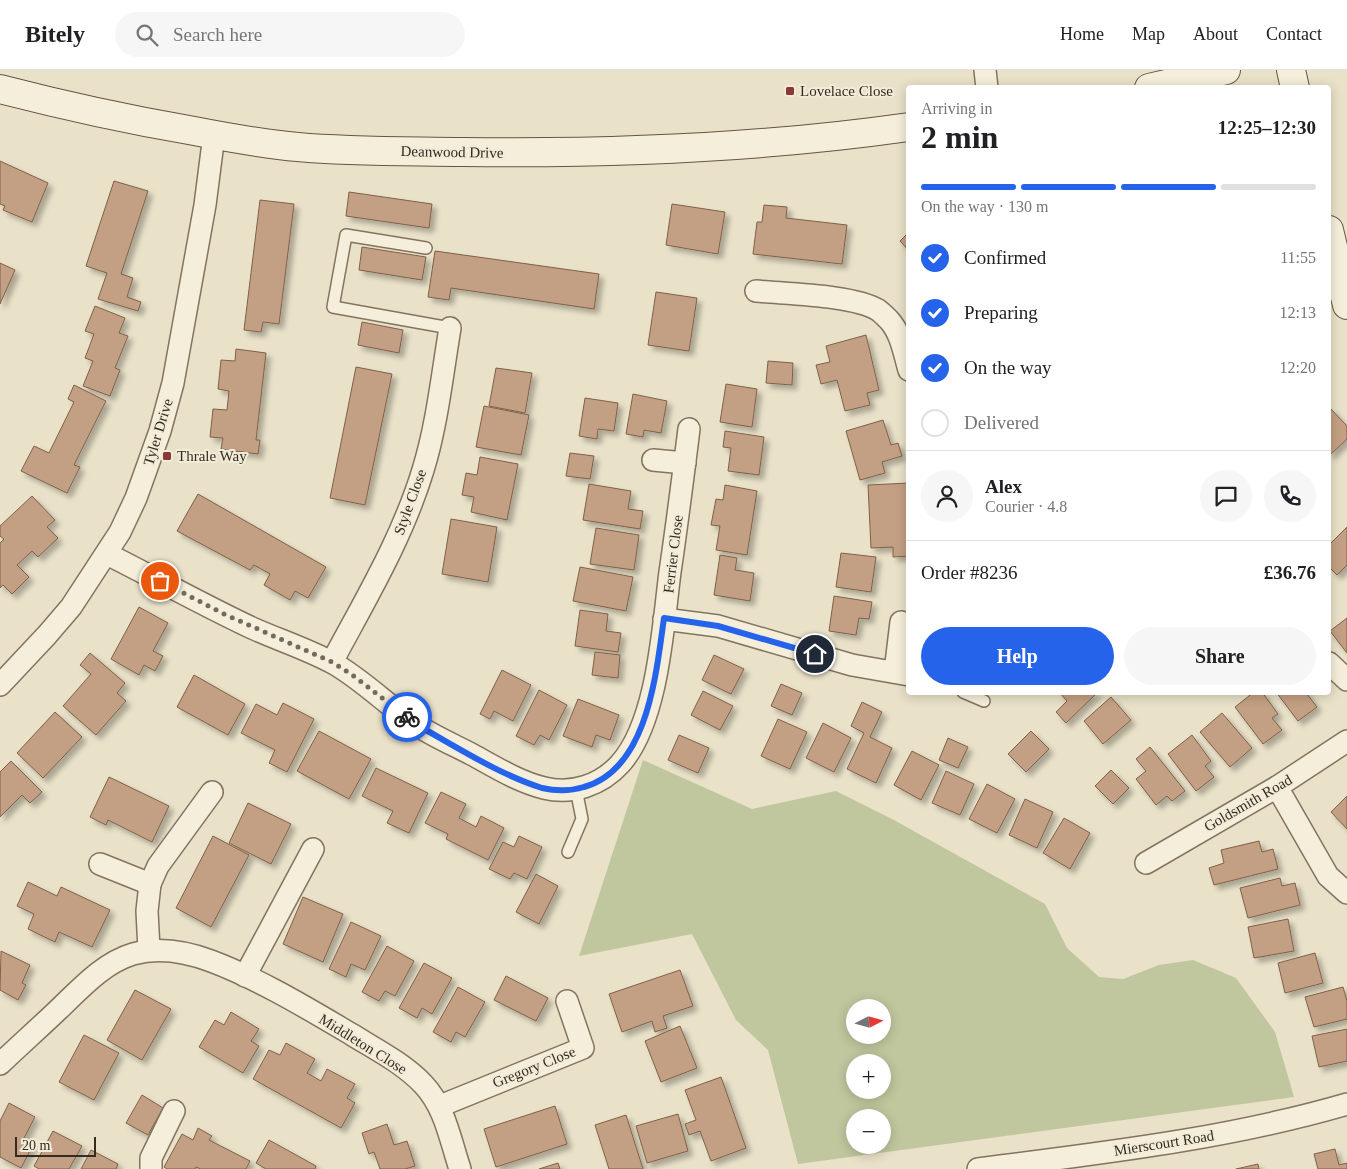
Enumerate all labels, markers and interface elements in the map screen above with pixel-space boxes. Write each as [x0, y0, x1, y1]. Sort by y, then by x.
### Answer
search box [115, 12, 465, 57]
text: Bitely [25, 21, 85, 47]
icon: search [133, 21, 161, 49]
text: Search here [173, 24, 262, 45]
text: Home [1060, 24, 1104, 44]
text: Map [1132, 24, 1165, 44]
text: About [1193, 24, 1238, 44]
text: Contact [1266, 24, 1322, 44]
place label: Lovelace Close [800, 83, 893, 99]
marker: Lovelace Close [784, 85, 796, 97]
text: Arriving in [921, 100, 993, 117]
text: 12:25–12:30 [1218, 117, 1316, 138]
text: 2 min [921, 119, 998, 155]
street label: Deanwood Drive [400, 143, 504, 161]
text: On the way · 130 m [921, 198, 1049, 215]
icon: check [921, 244, 949, 272]
text: Confirmed [964, 247, 1046, 268]
text: 11:55 [1280, 249, 1316, 266]
icon: check [921, 299, 949, 327]
text: Preparing [964, 302, 1038, 323]
text: 12:13 [1280, 304, 1316, 321]
icon: check [921, 354, 949, 382]
text: On the way [964, 357, 1052, 378]
text: 12:20 [1280, 359, 1316, 376]
street label: Tyler Drive [140, 396, 176, 467]
text: Delivered [964, 412, 1039, 433]
place label: Thrale Way [177, 448, 247, 464]
marker: Thrale Way [161, 450, 173, 462]
street label: Style Close [391, 467, 429, 537]
button: person [921, 470, 973, 522]
button: chat [1200, 470, 1252, 522]
button: phone [1264, 470, 1316, 522]
text: Alex [985, 476, 1022, 497]
text: Courier · 4.8 [985, 498, 1067, 515]
street label: Ferrier Close [660, 514, 686, 594]
pin [139, 560, 181, 602]
text: Order #8236 [921, 562, 1018, 583]
text: £36.76 [1264, 562, 1316, 583]
icon: bag [146, 567, 174, 595]
button: Help [921, 627, 1114, 685]
button: Share [1124, 627, 1316, 685]
pin [794, 633, 836, 675]
icon: home [801, 640, 829, 668]
courier [382, 692, 432, 742]
icon: bike [393, 703, 421, 731]
street label: Goldsmith Road [1201, 771, 1295, 835]
north arrow [846, 999, 891, 1044]
map controls [846, 999, 891, 1154]
street label: Middleton Close [316, 1011, 410, 1078]
street label: Gregory Close [490, 1043, 578, 1091]
button: + [846, 1054, 891, 1099]
button: − [846, 1109, 891, 1154]
street label: Mierscourt Road [1113, 1127, 1216, 1159]
scale bar [15, 1134, 96, 1157]
text: 20 m [22, 1138, 50, 1153]

